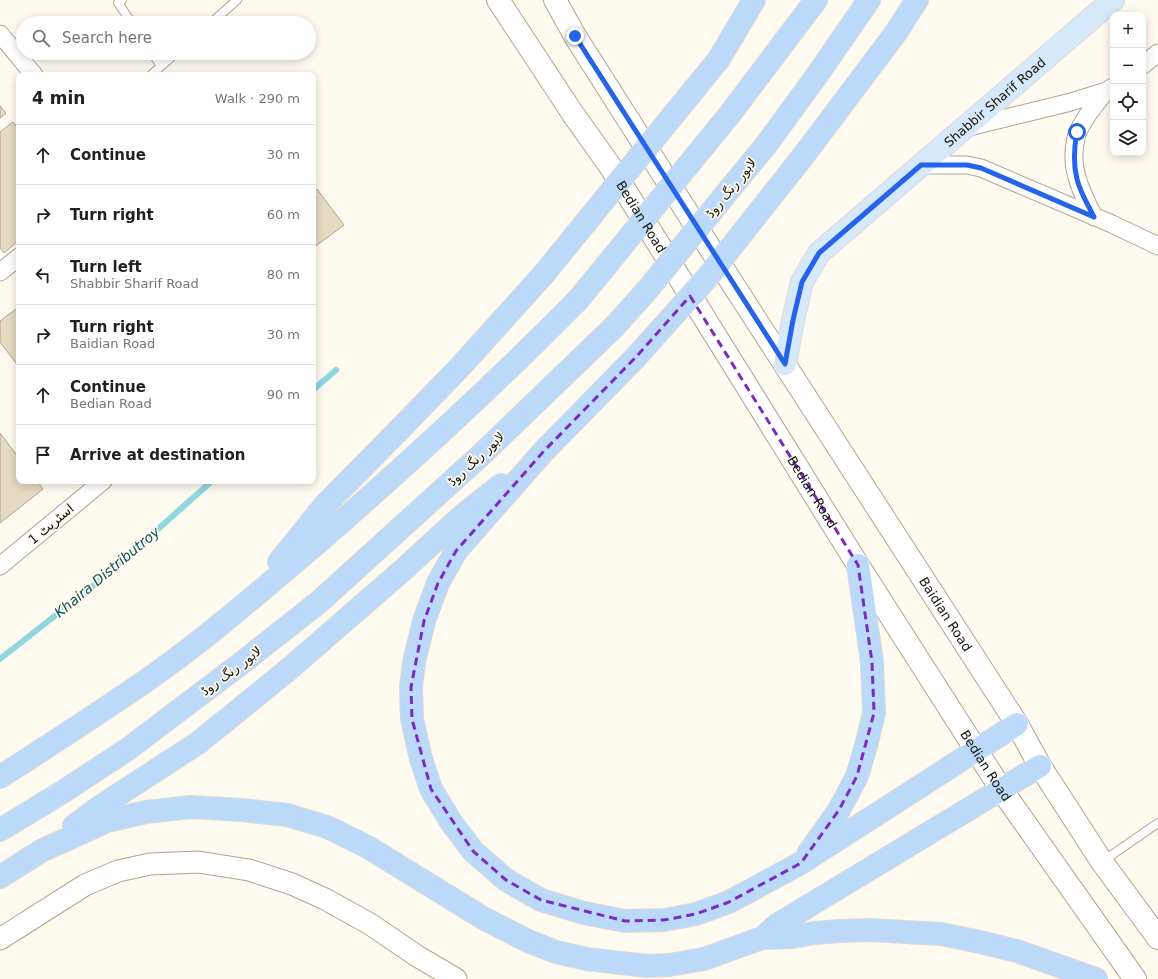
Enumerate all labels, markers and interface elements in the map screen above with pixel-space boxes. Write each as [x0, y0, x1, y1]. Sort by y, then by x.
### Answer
map controls [1110, 12, 1146, 156]
button: + [1110, 12, 1146, 48]
search box [16, 16, 316, 60]
icon: search [30, 27, 52, 49]
route end [566, 27, 584, 45]
text: Search here [62, 29, 152, 47]
button: − [1110, 48, 1146, 84]
street label: Shabbir Sharif Road [941, 54, 1048, 150]
button: locate [1110, 84, 1146, 120]
text: 4 min [32, 88, 85, 108]
text: Walk · 290 m [215, 91, 300, 106]
button: layers [1110, 120, 1146, 156]
route start [1068, 123, 1086, 141]
icon: ahead [32, 144, 54, 166]
text: Continue [70, 146, 146, 164]
text: 30 m [267, 147, 300, 162]
street label: لاہور رنگ روڈ [703, 155, 760, 221]
street label: Bedian Road [614, 178, 669, 255]
icon: right [32, 204, 54, 226]
text: Turn right [70, 206, 154, 224]
text: 60 m [267, 207, 300, 222]
text: Turn left [70, 258, 142, 276]
icon: left [32, 264, 54, 286]
text: 80 m [267, 267, 300, 282]
text: Shabbir Sharif Road [70, 276, 199, 291]
text: Turn right [70, 318, 154, 336]
icon: right [32, 324, 54, 346]
text: 30 m [267, 327, 300, 342]
text: Baidian Road [70, 336, 155, 351]
text: Continue [70, 378, 146, 396]
icon: ahead [32, 384, 54, 406]
text: 90 m [267, 387, 300, 402]
text: Bedian Road [70, 396, 152, 411]
street label: لاہور رنگ روڈ [445, 429, 508, 490]
icon: arrive [32, 444, 54, 466]
text: Arrive at destination [70, 446, 245, 464]
street label: Bedian Road [785, 453, 841, 531]
street label: اسٹریٹ 1 [25, 501, 77, 548]
water label: Khaira Distributroy [51, 523, 163, 621]
street label: Baidian Road [916, 574, 975, 654]
street label: لاہور رنگ روڈ [198, 643, 265, 699]
street label: Bedian Road [958, 727, 1015, 804]

